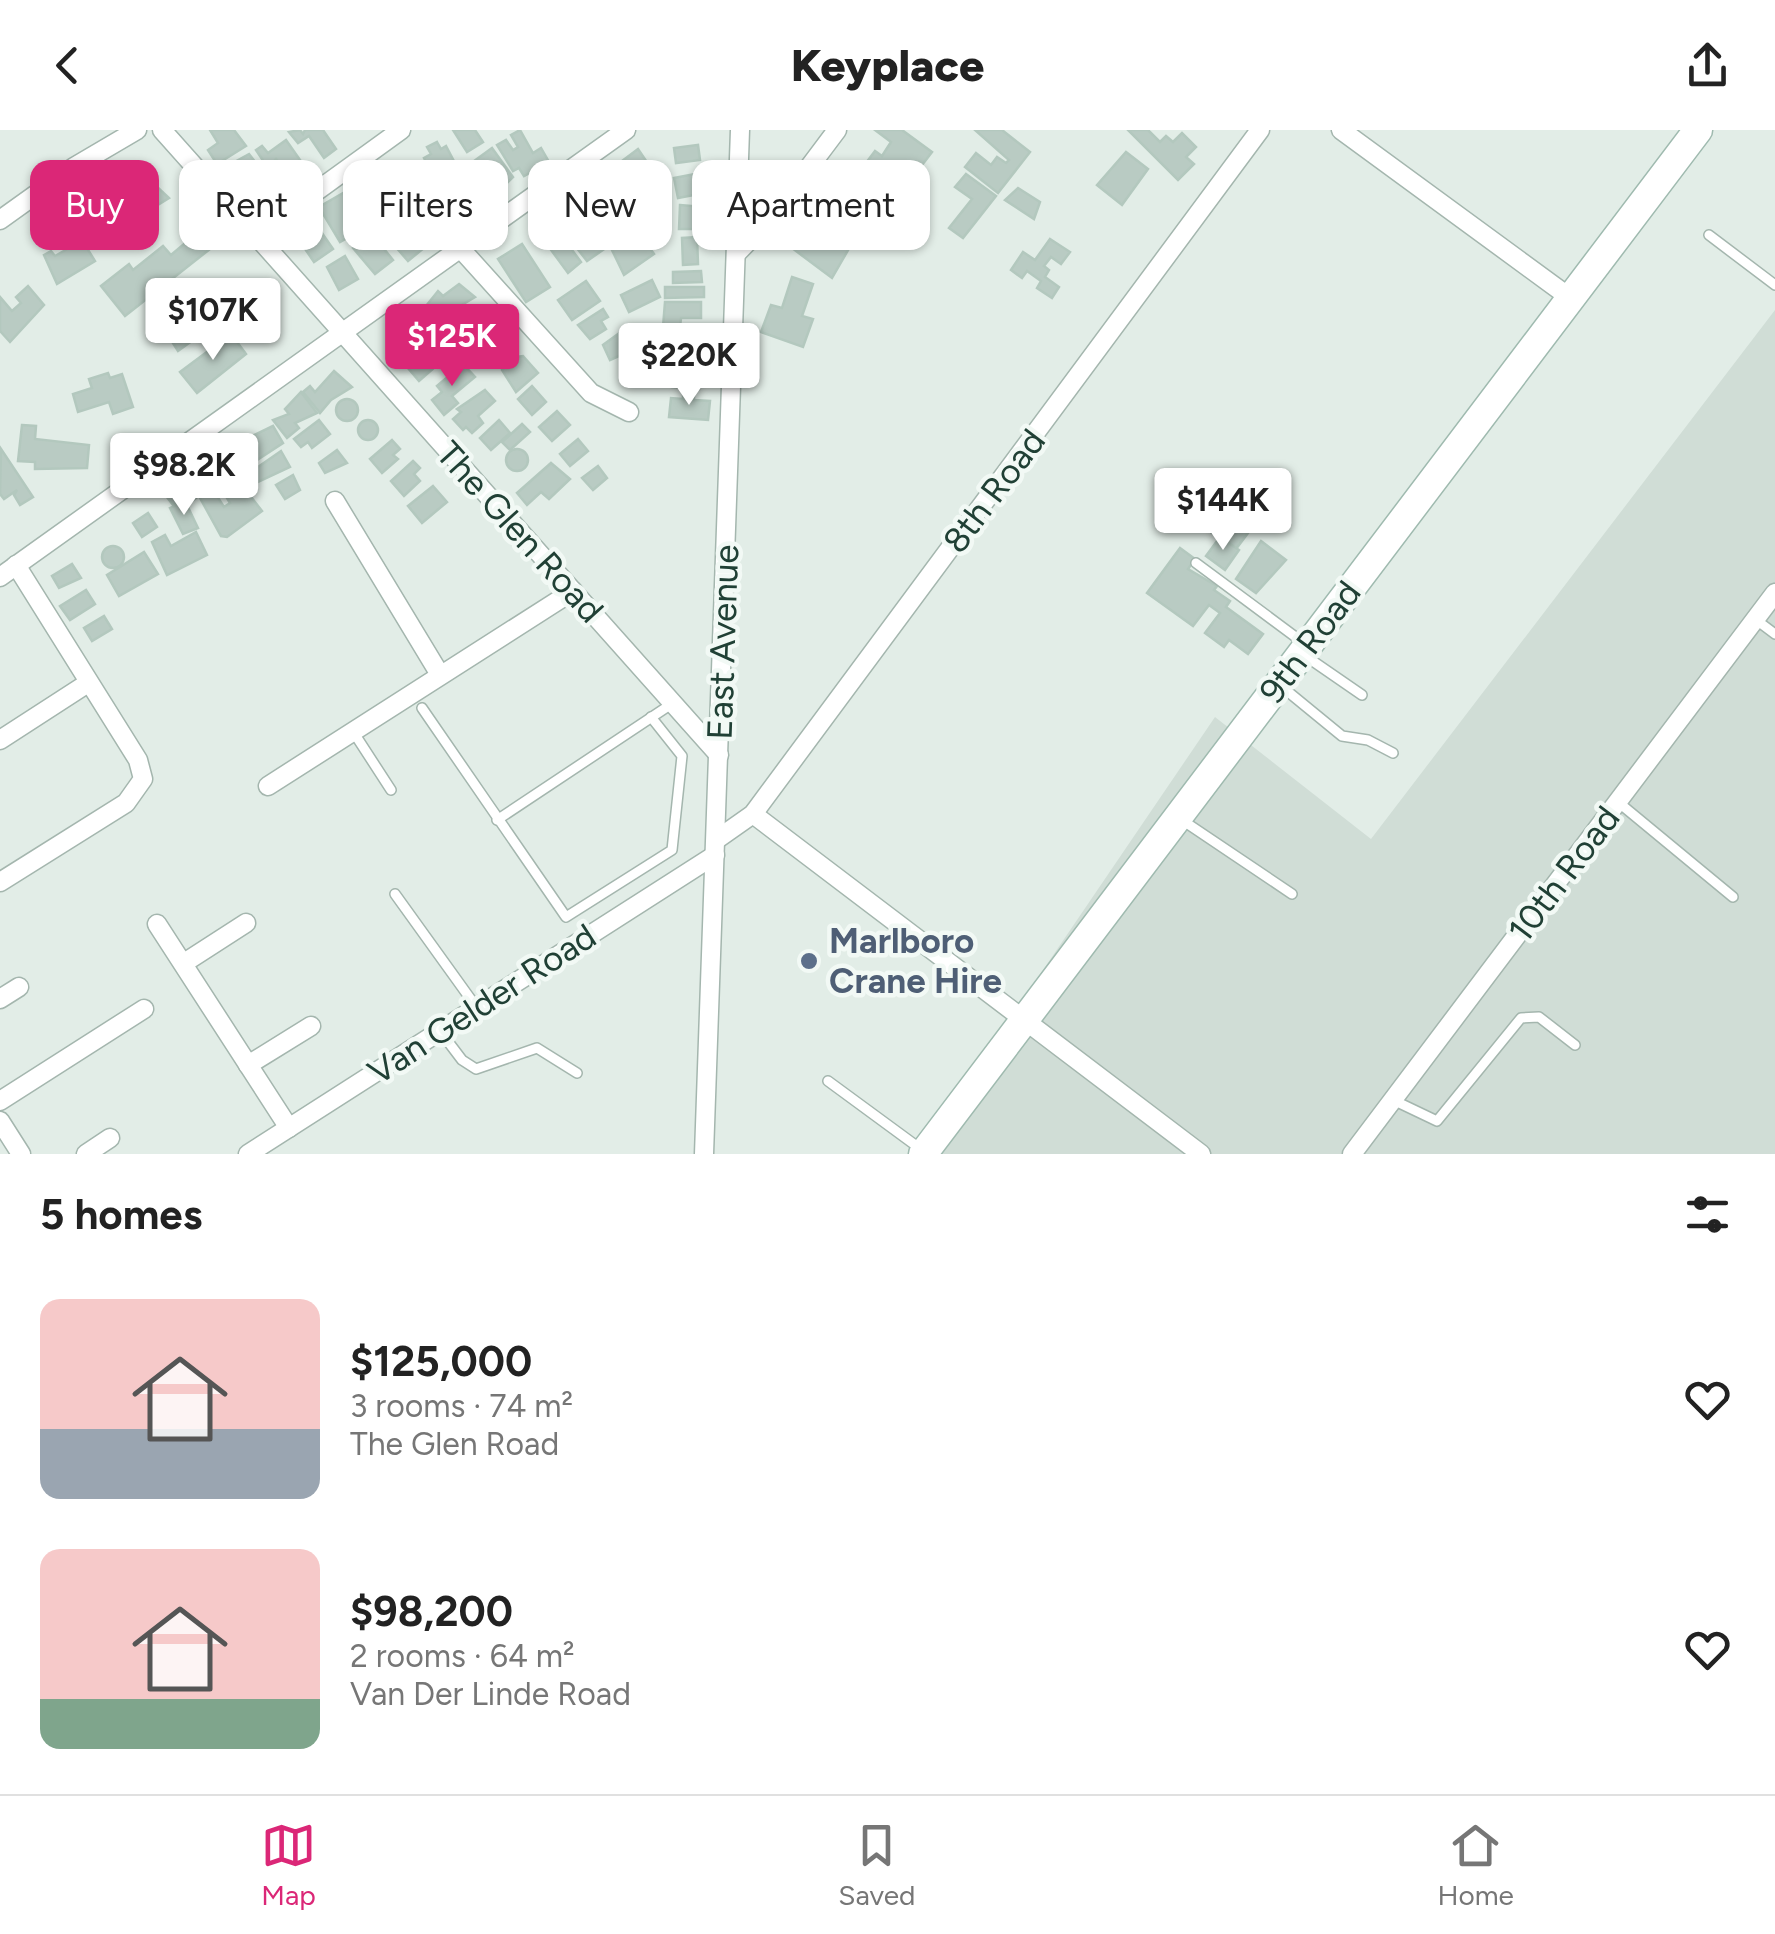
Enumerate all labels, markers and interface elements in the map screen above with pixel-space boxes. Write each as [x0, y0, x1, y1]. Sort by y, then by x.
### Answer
icon: back [40, 38, 95, 93]
text: Keyplace [791, 38, 984, 92]
icon: share [1680, 38, 1735, 93]
chip: Buy [30, 160, 159, 250]
chip: Rent [179, 160, 323, 250]
chip: Filters [343, 160, 508, 250]
chip: New [528, 160, 672, 250]
chip: Apartment [692, 160, 930, 250]
pin: $107K [143, 278, 283, 363]
text: $107K [167, 291, 259, 329]
pin: $125K [382, 304, 522, 389]
text: $125K [407, 317, 497, 355]
pin: $220K [619, 323, 759, 408]
text: $220K [641, 336, 737, 374]
street label: 8th Road [934, 421, 1054, 561]
pin: $98.2K [103, 433, 265, 518]
street label: The Glen Road [428, 433, 612, 631]
text: $98.2K [132, 446, 236, 484]
pin: $144K [1153, 468, 1293, 553]
text: $144K [1176, 481, 1270, 519]
street label: East Avenue [699, 544, 747, 740]
street label: 9th Road [1251, 573, 1369, 711]
street label: 10th Road [1499, 798, 1629, 950]
street label: Van Gelder Road [360, 915, 604, 1093]
place label: Marlboro Crane Hire [829, 920, 1002, 1002]
marker: Marlboro Crane Hire [798, 950, 820, 972]
icon: filters [1680, 1187, 1735, 1242]
text: 5 homes [40, 1189, 202, 1240]
text: $125,000 [350, 1336, 532, 1387]
icon: home [120, 1339, 240, 1459]
icon: heart [1680, 1372, 1735, 1427]
text: 3 rooms · 74 m² [350, 1387, 573, 1425]
text: The Glen Road [350, 1425, 559, 1463]
text: $98,200 [350, 1586, 513, 1637]
icon: home [120, 1589, 240, 1709]
icon: heart [1680, 1622, 1735, 1677]
text: 2 rooms · 64 m² [350, 1637, 574, 1675]
text: Van Der Linde Road [350, 1675, 631, 1713]
tab: Map [261, 1818, 316, 1912]
tab: Saved [838, 1818, 915, 1912]
tab: Home [1438, 1818, 1514, 1912]

